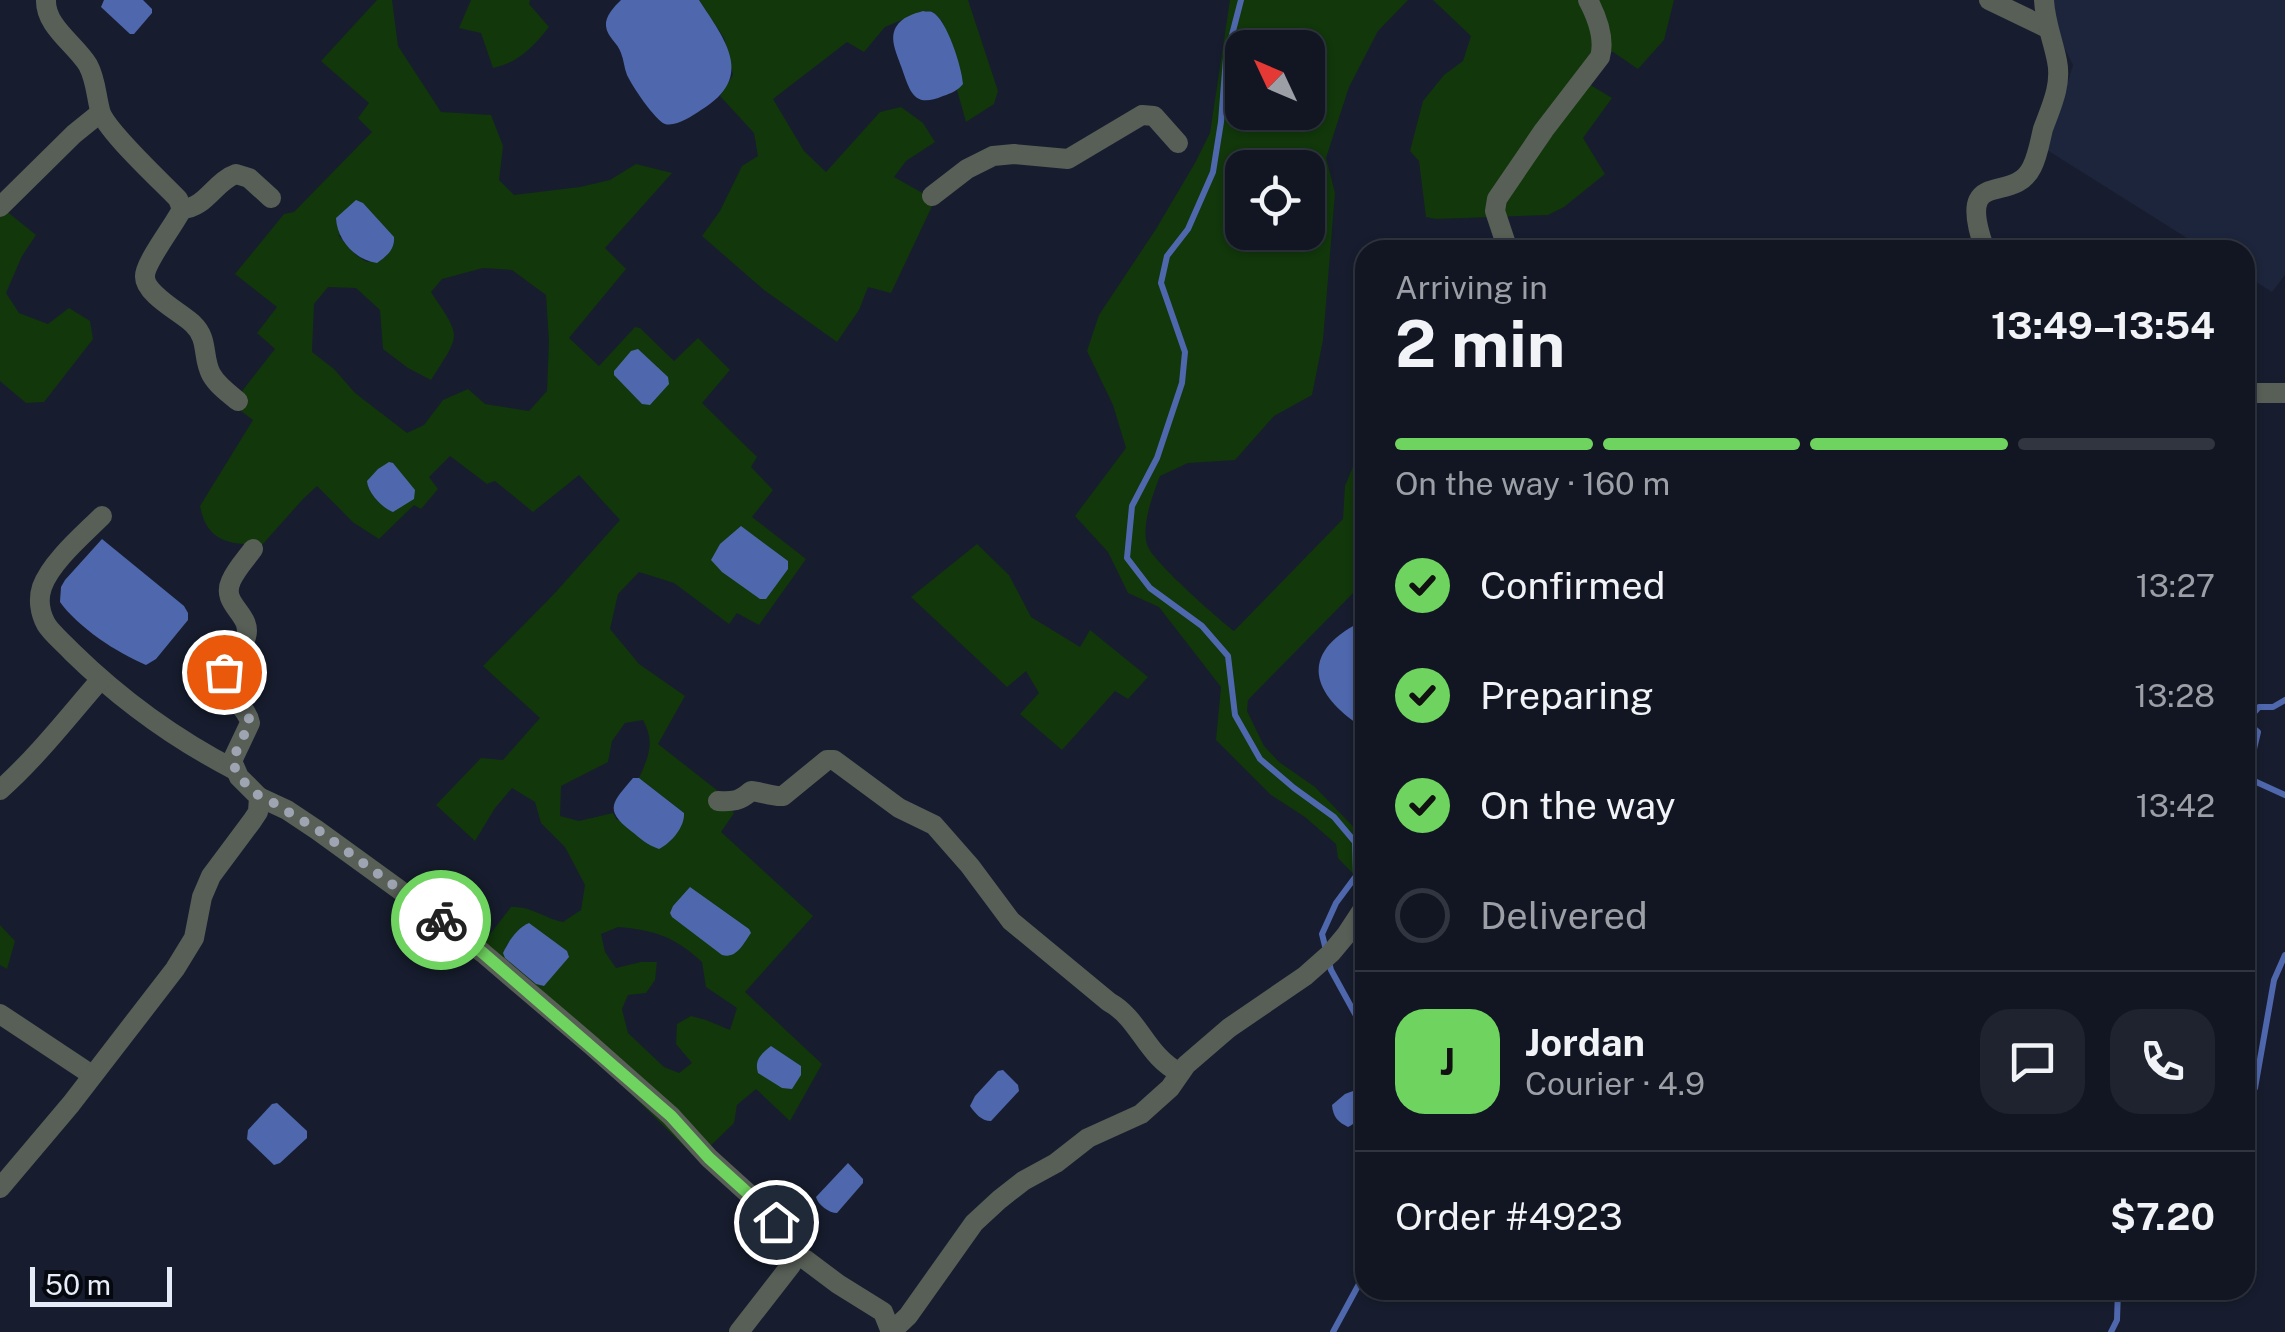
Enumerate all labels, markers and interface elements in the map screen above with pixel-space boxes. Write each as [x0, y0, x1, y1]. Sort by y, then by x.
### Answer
north arrow [1225, 30, 1325, 130]
map controls [1225, 30, 1325, 250]
button: locate [1225, 150, 1325, 250]
text: Arriving in [1395, 269, 1548, 306]
text: 13:49–13:54 [1991, 303, 2215, 348]
text: 2 min [1395, 305, 1565, 382]
text: On the way · 160 m [1395, 465, 1670, 502]
icon: check [1395, 558, 1450, 613]
text: Confirmed [1480, 563, 1665, 608]
text: 13:27 [2136, 567, 2215, 604]
pin [182, 630, 267, 715]
icon: bag [197, 645, 252, 700]
icon: check [1395, 668, 1450, 723]
text: Preparing [1480, 673, 1654, 718]
text: 13:28 [2134, 677, 2215, 714]
icon: check [1395, 778, 1450, 833]
text: On the way [1480, 783, 1676, 828]
text: 13:42 [2136, 787, 2215, 824]
courier [391, 870, 491, 970]
icon: bike [414, 893, 469, 948]
text: Delivered [1480, 893, 1648, 938]
button: chat [1980, 1009, 2085, 1114]
button: phone [2110, 1009, 2215, 1114]
text: Jordan [1525, 1020, 1645, 1065]
text: J [1440, 1039, 1455, 1084]
text: Courier · 4.9 [1525, 1065, 1705, 1102]
pin [734, 1180, 819, 1265]
text: Order #4923 [1395, 1194, 1623, 1239]
text: $7.20 [2110, 1194, 2215, 1239]
icon: home [749, 1195, 804, 1250]
scale bar [30, 1262, 172, 1306]
text: 50 m [45, 1268, 111, 1301]

